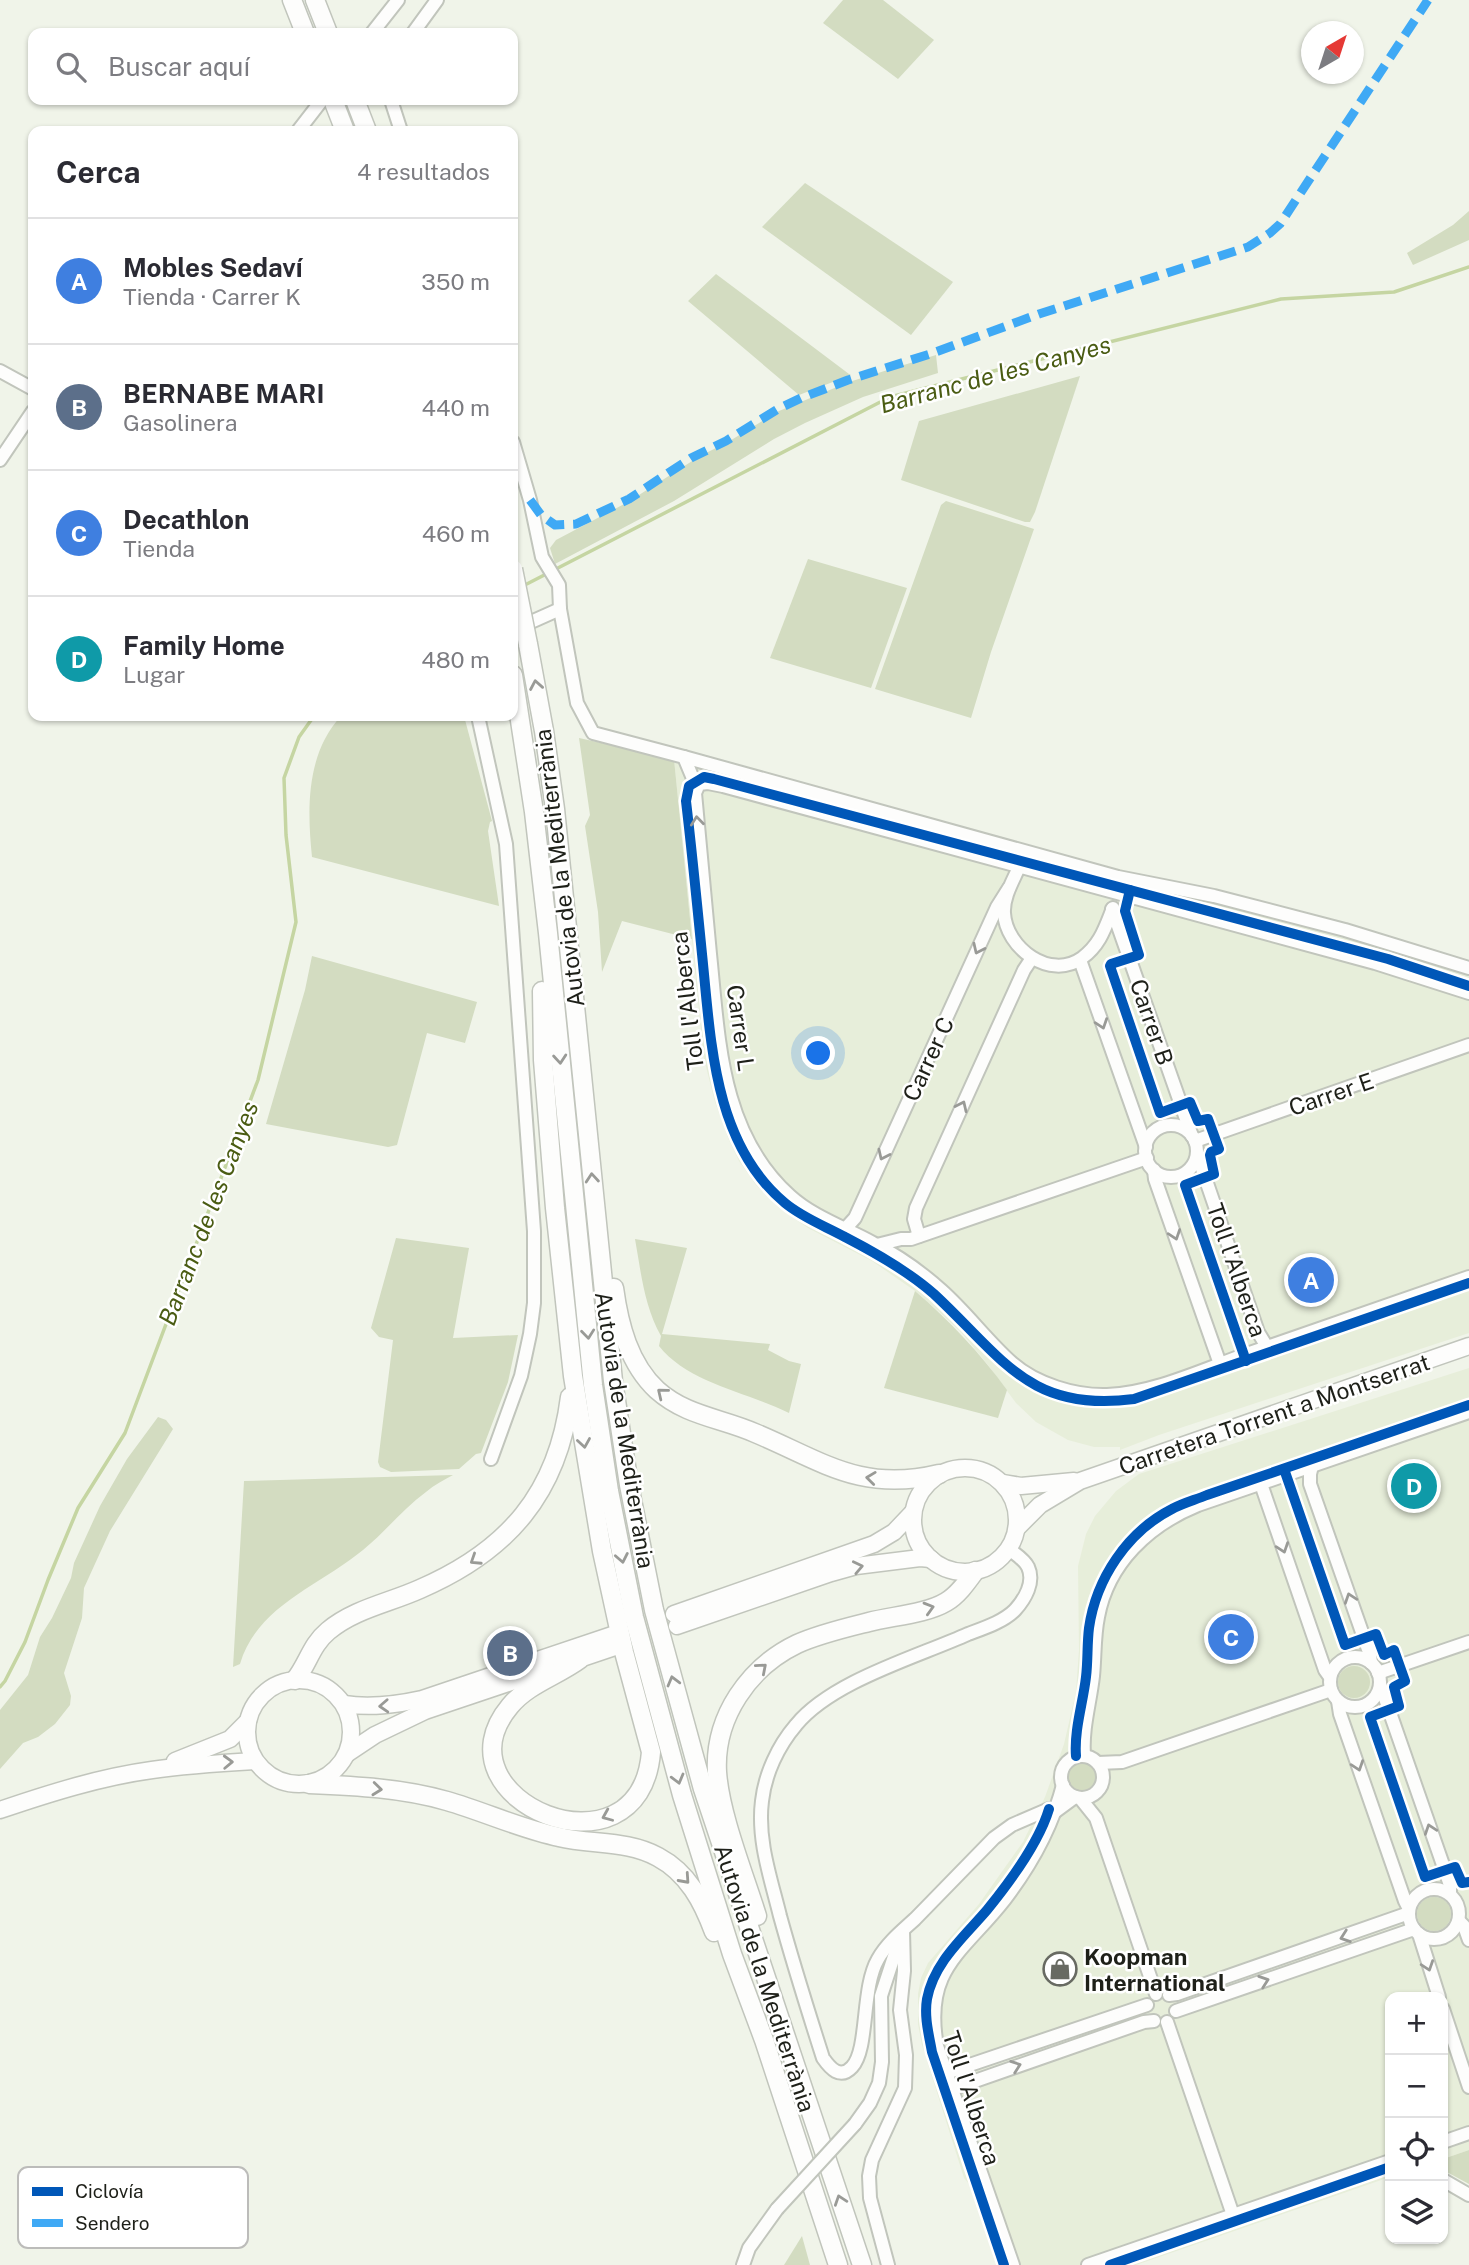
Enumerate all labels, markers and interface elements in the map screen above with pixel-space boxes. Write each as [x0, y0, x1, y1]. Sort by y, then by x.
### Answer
north arrow [1301, 21, 1364, 84]
search box [28, 28, 518, 105]
icon: search [52, 48, 90, 86]
text: Buscar aquí [108, 51, 250, 82]
text: Cerca [56, 154, 141, 190]
text: 4 resultados [357, 158, 490, 185]
text: Mobles Sedaví [123, 252, 303, 283]
text: A [71, 268, 87, 295]
text: 350 m [421, 268, 490, 295]
text: Tienda · Carrer K [123, 283, 301, 310]
water label: Barranc de les Canyes [876, 330, 1114, 418]
text: BERNABE MARI [123, 378, 324, 409]
text: B [71, 394, 87, 421]
text: 440 m [422, 394, 490, 421]
text: Gasolinera [123, 409, 237, 436]
text: Decathlon [123, 504, 250, 535]
text: C [71, 520, 87, 547]
text: 460 m [422, 520, 490, 547]
text: Tienda [123, 535, 195, 562]
text: Family Home [123, 630, 285, 661]
text: D [71, 646, 87, 673]
text: 480 m [421, 646, 490, 673]
text: Lugar [123, 661, 185, 688]
one-way arrow [529, 679, 544, 691]
street label: Autovia de la Mediterrània [529, 727, 589, 1009]
one-way arrow [690, 815, 705, 827]
street label: Toll l'Alberca [665, 930, 709, 1072]
one-way arrow [972, 941, 986, 954]
street label: Carrer B [1125, 975, 1179, 1069]
street label: Carrer L [722, 983, 760, 1073]
street label: Carrer C [897, 1013, 959, 1105]
one-way arrow [1094, 1018, 1108, 1030]
your location [801, 1036, 835, 1070]
one-way arrow [552, 1053, 567, 1064]
street label: Carrer E [1285, 1067, 1377, 1121]
water label: Barranc de les Canyes [152, 1097, 264, 1329]
one-way arrow [954, 1101, 968, 1113]
one-way arrow [878, 1148, 892, 1161]
one-way arrow [585, 1173, 600, 1184]
street label: Toll l'Alberca [1201, 1200, 1273, 1340]
one-way arrow [1167, 1228, 1181, 1240]
pin: A [1288, 1254, 1334, 1306]
street label: Autovia de la Mediterrània [590, 1290, 660, 1570]
one-way arrow [580, 1328, 595, 1339]
street label: Carretera Torrent a Montserrat [1115, 1348, 1433, 1480]
one-way arrow [658, 1388, 670, 1401]
one-way arrow [576, 1437, 591, 1449]
pin: D [1391, 1460, 1437, 1512]
one-way arrow [865, 1470, 877, 1485]
one-way arrow [1275, 1542, 1289, 1554]
one-way arrow [469, 1552, 482, 1565]
one-way arrow [614, 1552, 629, 1564]
one-way arrow [852, 1560, 864, 1575]
one-way arrow [1345, 1593, 1359, 1605]
one-way arrow [922, 1601, 934, 1616]
pin: C [1208, 1611, 1254, 1663]
pin: B [487, 1627, 533, 1679]
one-way arrow [754, 1664, 767, 1676]
one-way arrow [666, 1675, 681, 1687]
one-way arrow [378, 1698, 389, 1713]
one-way arrow [222, 1754, 233, 1769]
one-way arrow [1350, 1759, 1364, 1772]
one-way arrow [670, 1773, 684, 1785]
one-way arrow [372, 1781, 383, 1796]
one-way arrow [602, 1808, 615, 1822]
one-way arrow [1424, 1824, 1438, 1836]
street label: Autovia de la Mediterrània [709, 1841, 821, 2115]
one-way arrow [677, 1871, 689, 1884]
one-way arrow [1339, 1929, 1351, 1943]
place label: Koopman International [1084, 1943, 1226, 1996]
shop icon: Koopman International [1041, 1950, 1079, 1988]
one-way arrow [1420, 1959, 1434, 1972]
one-way arrow [1257, 1975, 1269, 1989]
map controls [1385, 1992, 1448, 2244]
button: + [1385, 1992, 1448, 2055]
street label: Toll l'Alberca [938, 2027, 1006, 2169]
button: − [1385, 2055, 1448, 2118]
one-way arrow [1009, 2060, 1022, 2074]
button: locate [1385, 2118, 1448, 2181]
legend [18, 2167, 248, 2248]
text: Ciclovía [75, 2180, 144, 2202]
button: layers [1385, 2181, 1448, 2244]
one-way arrow [834, 2195, 848, 2207]
text: Sendero [75, 2212, 150, 2234]

